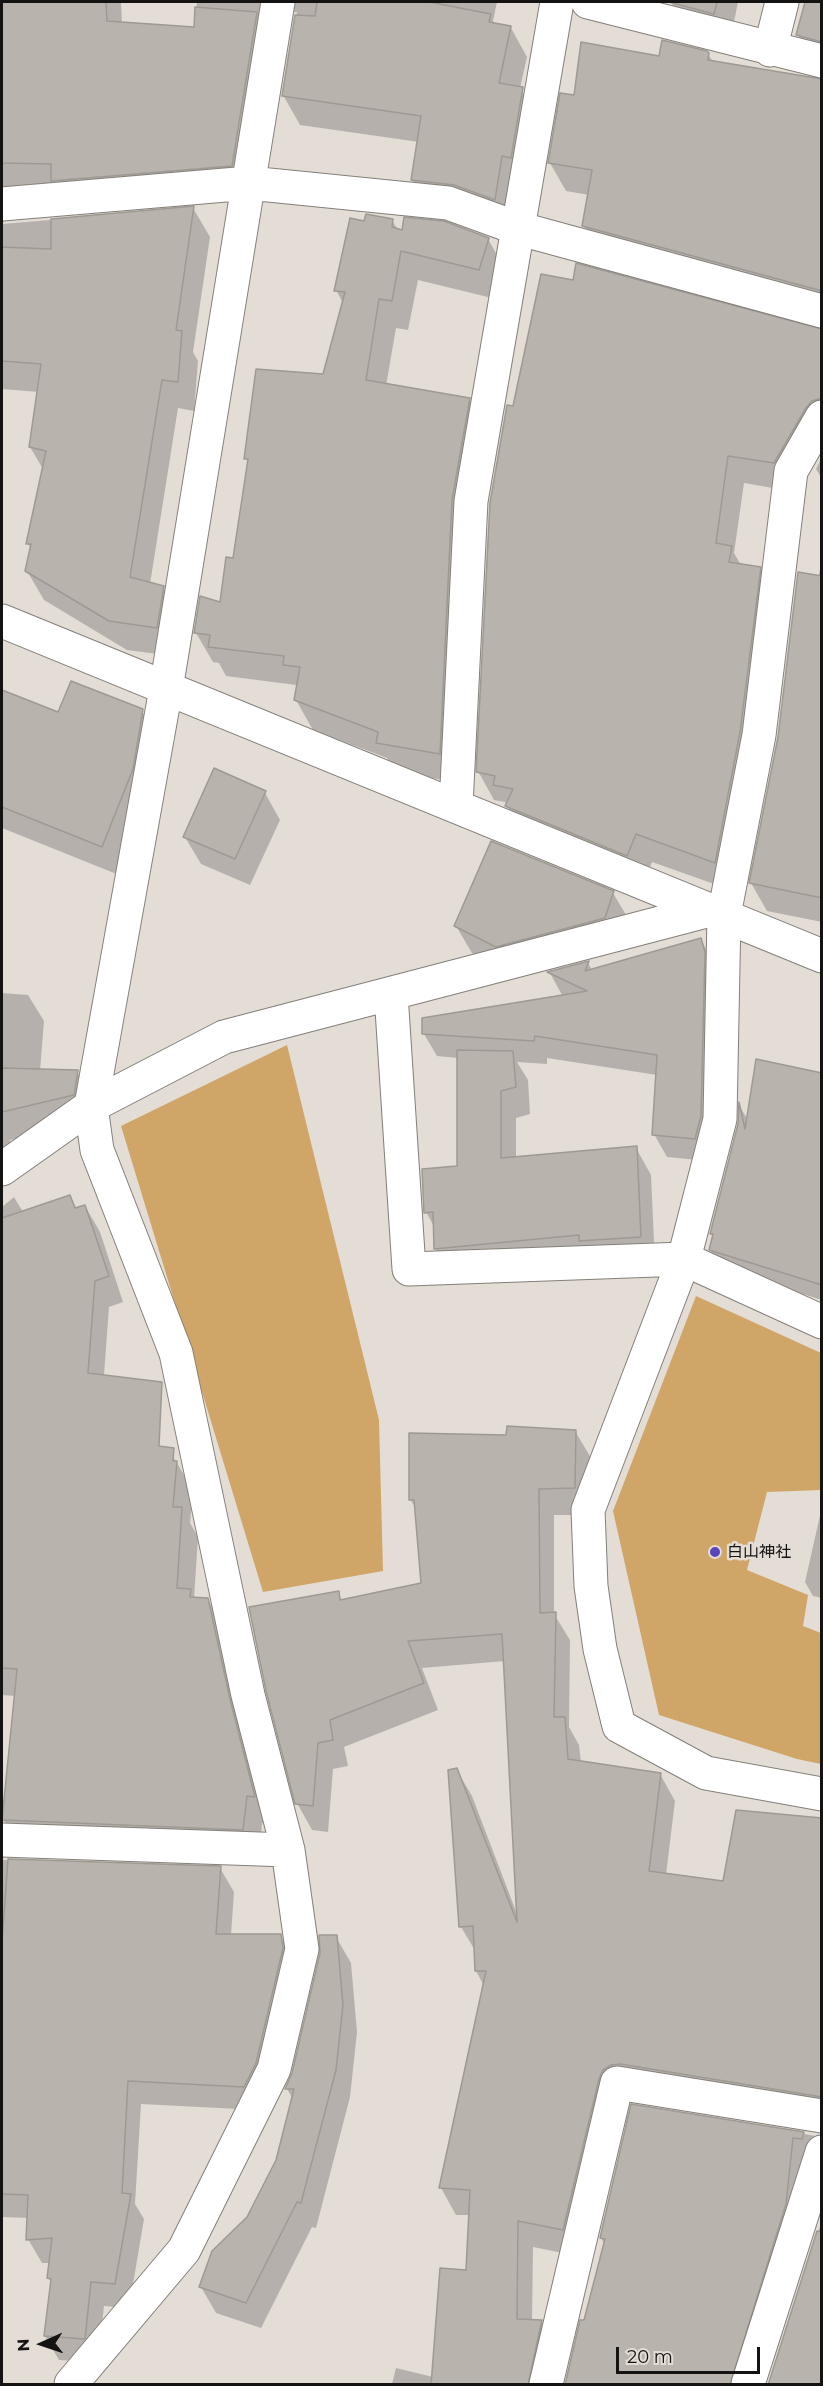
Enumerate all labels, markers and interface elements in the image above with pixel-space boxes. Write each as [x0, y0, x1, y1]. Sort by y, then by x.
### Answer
place label: 白山神社 [727, 1542, 791, 1562]
marker: 白山神社 [708, 1545, 722, 1559]
north arrow [12, 2314, 72, 2374]
scale bar [619, 2335, 763, 2373]
text: N [14, 2338, 33, 2352]
text: 20 m [627, 2346, 673, 2368]

